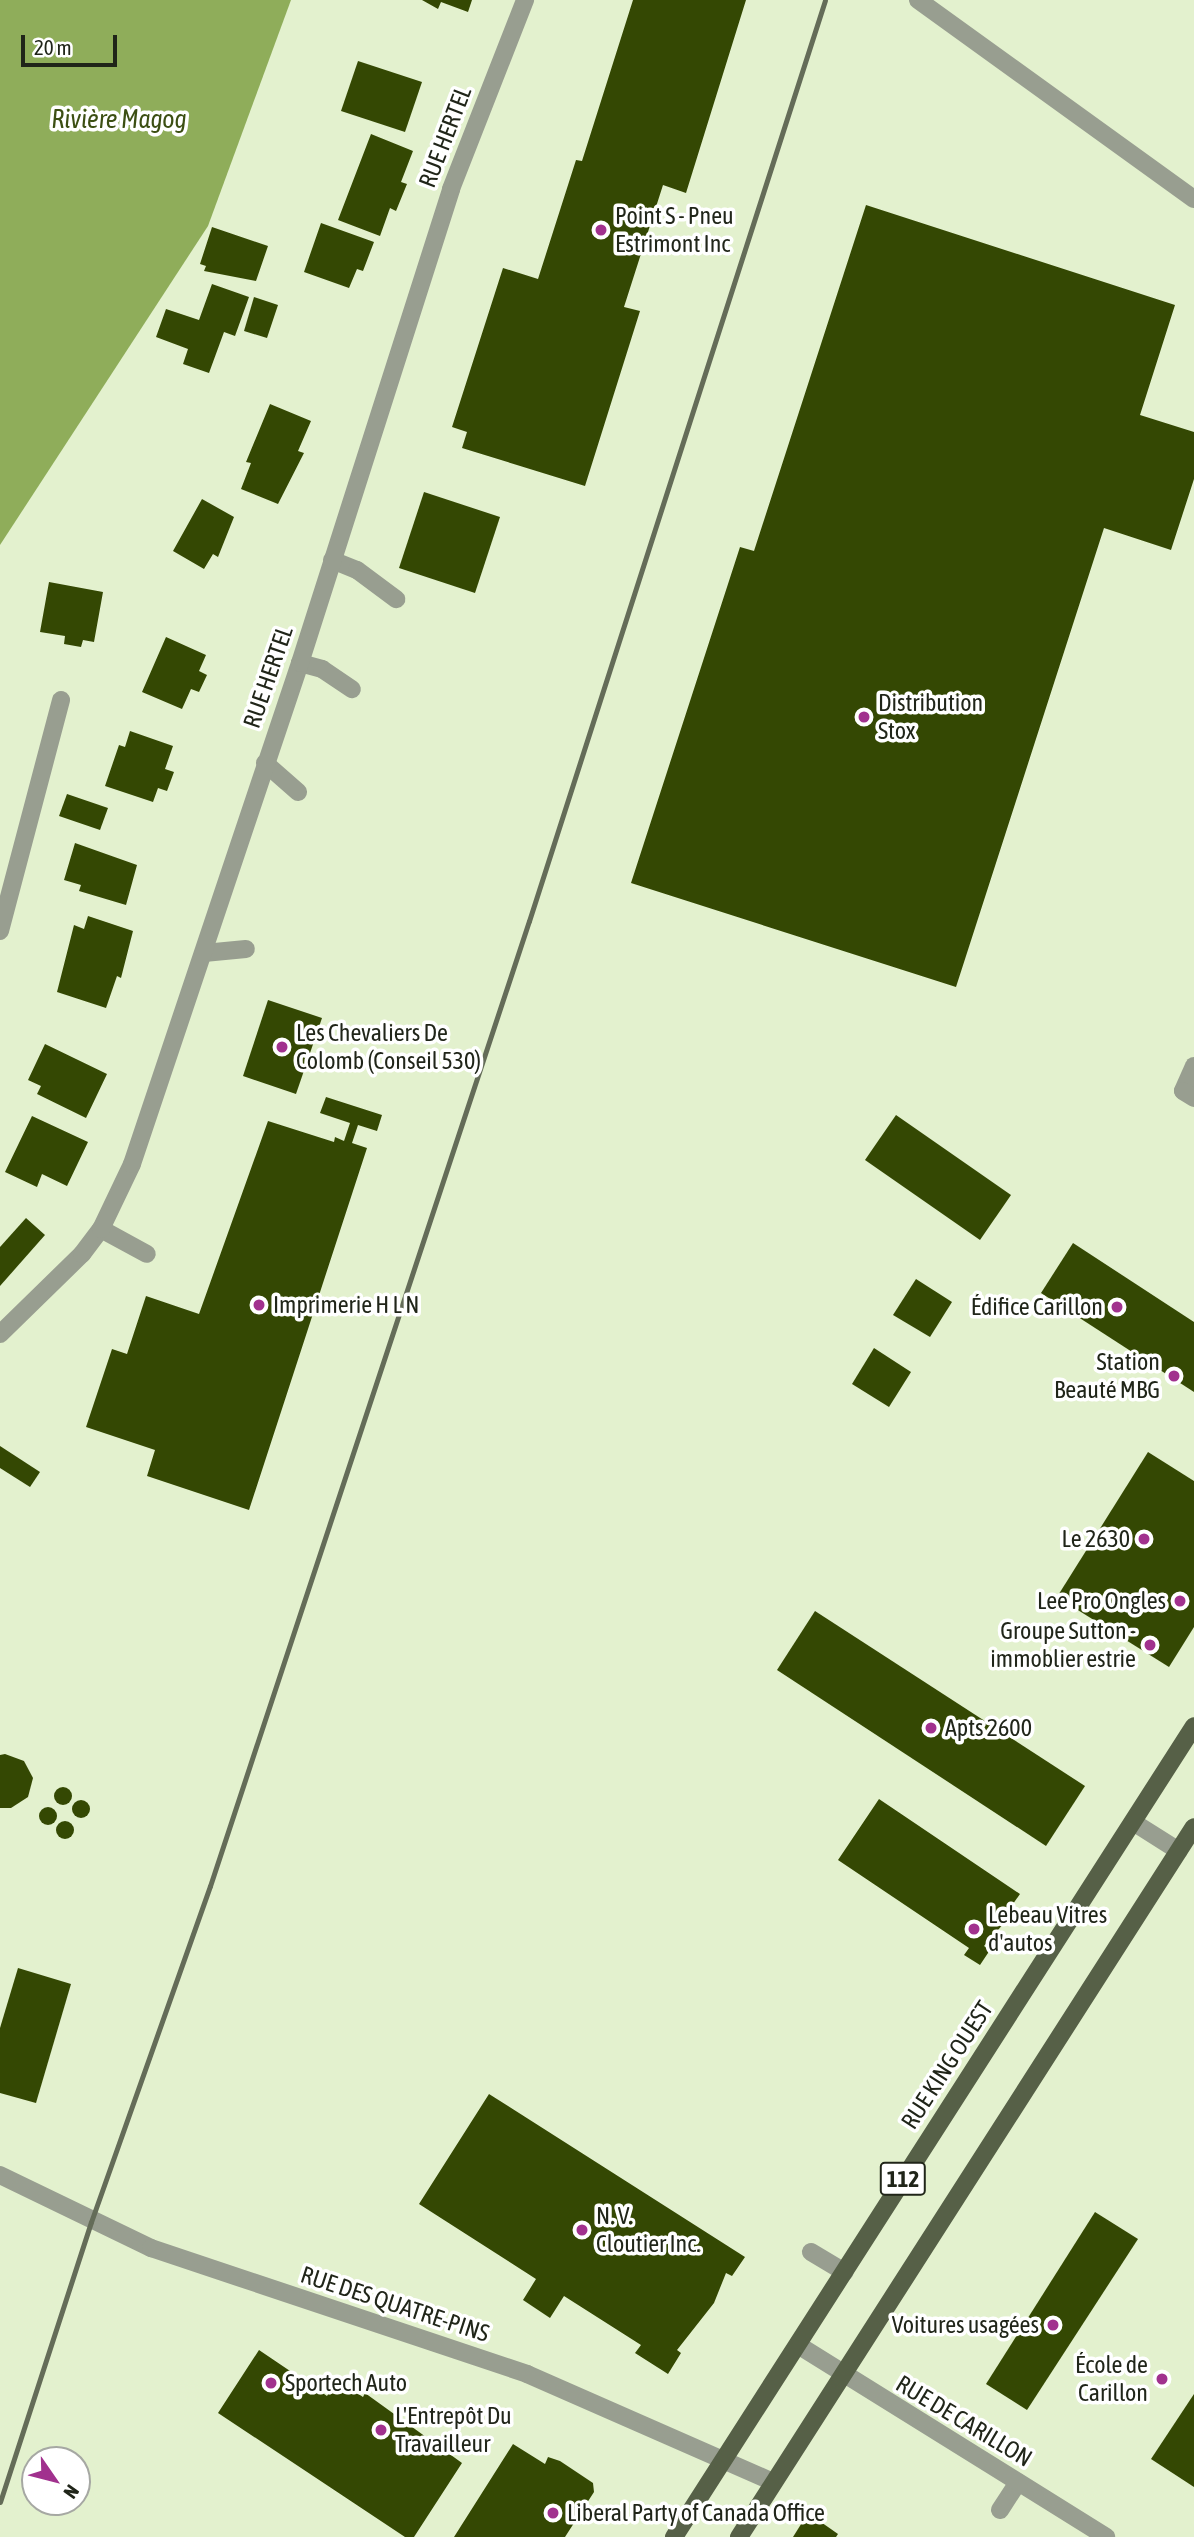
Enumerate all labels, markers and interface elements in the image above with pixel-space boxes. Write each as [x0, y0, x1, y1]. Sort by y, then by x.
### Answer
scale bar [24, 21, 121, 65]
text: 20 m [34, 35, 72, 59]
street label: RUE HERTEL [413, 82, 477, 192]
water label: Rivière Magog [51, 104, 187, 136]
place label: Point S - Pneu Estrimont Inc [615, 202, 734, 258]
marker: Point S - Pneu Estrimont Inc [593, 222, 609, 238]
street label: RUE HERTEL [237, 622, 299, 732]
place label: Distribution Stox [878, 689, 983, 745]
marker: Distribution Stox [856, 709, 872, 725]
place label: Les Chevaliers De Colomb (Conseil 530) [296, 1019, 481, 1075]
marker: Les Chevaliers De Colomb (Conseil 530) [274, 1039, 290, 1055]
place label: Imprimerie H L N [273, 1291, 419, 1319]
place label: Édifice Carillon [971, 1293, 1103, 1321]
marker: Imprimerie H L N [251, 1297, 267, 1313]
marker: Édifice Carillon [1109, 1299, 1125, 1315]
place label: Station Beauté MBG [1054, 1348, 1160, 1404]
marker: Station Beauté MBG [1166, 1368, 1182, 1384]
place label: Le 2630 [1061, 1525, 1130, 1553]
marker: Le 2630 [1136, 1531, 1152, 1547]
place label: Lee Pro Ongles [1037, 1587, 1166, 1615]
marker: Lee Pro Ongles [1172, 1593, 1188, 1609]
place label: Groupe Sutton - immoblier estrie [990, 1617, 1136, 1673]
marker: Groupe Sutton - immoblier estrie [1142, 1637, 1158, 1653]
place label: Apts 2600 [945, 1714, 1032, 1742]
marker: Apts 2600 [923, 1720, 939, 1736]
place label: Lebeau Vitres d'autos [988, 1901, 1107, 1957]
marker: Lebeau Vitres d'autos [966, 1921, 982, 1937]
street label: RUE KING OUEST [895, 1996, 999, 2134]
road number: 112 [878, 2160, 928, 2198]
place label: N. V. Cloutier Inc. [596, 2202, 700, 2258]
marker: N. V. Cloutier Inc. [574, 2222, 590, 2238]
street label: RUE DES QUATRE-PINS [297, 2260, 493, 2348]
place label: Voitures usagées [892, 2311, 1039, 2339]
marker: Voitures usagées [1045, 2317, 1061, 2333]
place label: École de Carillon [1075, 2351, 1148, 2407]
place label: Sportech Auto [285, 2369, 407, 2397]
street label: RUE DE CARILLON [891, 2369, 1037, 2473]
marker: École de Carillon [1154, 2371, 1170, 2387]
marker: Sportech Auto [263, 2375, 279, 2391]
place label: L'Entrepôt Du Travailleur [395, 2402, 512, 2458]
marker: L'Entrepôt Du Travailleur [373, 2422, 389, 2438]
north arrow [21, 2446, 91, 2516]
text: N [59, 2481, 84, 2503]
place label: Liberal Party of Canada Office [567, 2499, 825, 2527]
marker: Liberal Party of Canada Office [545, 2505, 561, 2521]

